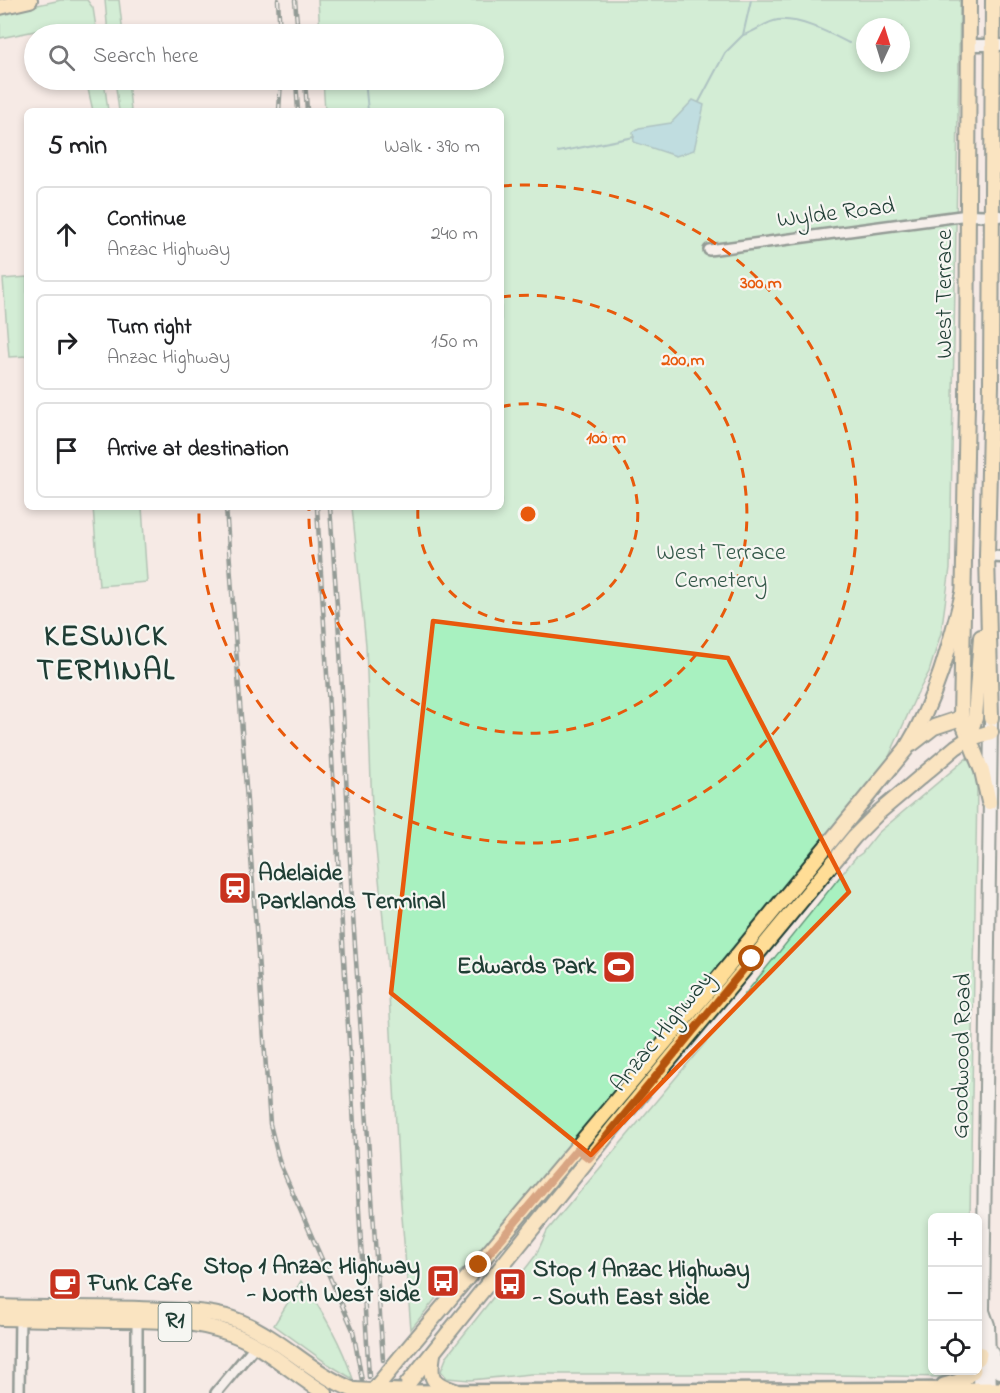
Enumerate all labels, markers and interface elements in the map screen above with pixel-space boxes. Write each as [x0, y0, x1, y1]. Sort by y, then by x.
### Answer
north arrow [856, 18, 910, 72]
search box [24, 24, 504, 90]
icon: search [45, 41, 78, 74]
text: Search here [93, 41, 198, 73]
text: 5 min [48, 128, 107, 166]
text: Walk · 390 m [384, 133, 480, 162]
street label: Wylde Road [775, 189, 898, 240]
text: Continue [107, 204, 186, 236]
icon: ahead [50, 218, 83, 251]
text: 240 m [431, 220, 478, 249]
street label: West Terrace [928, 229, 963, 359]
text: Anzac Highway [107, 236, 230, 265]
text: 300 m [739, 271, 782, 297]
text: Turn right [107, 312, 192, 344]
icon: right [50, 326, 83, 359]
text: 150 m [431, 328, 478, 357]
text: Anzac Highway [107, 344, 230, 373]
text: 200 m [661, 348, 705, 374]
text: 100 m [586, 426, 626, 452]
icon: arrive [50, 434, 83, 467]
text: Arrive at destination [107, 434, 289, 466]
centre of rings [518, 504, 538, 524]
park label: West Terrace Cemetery [656, 536, 786, 600]
district label: KESWICK TERMINAL [36, 616, 176, 694]
place label: Adelaide Parklands Terminal [258, 857, 446, 920]
station icon: Adelaide Parklands Terminal [217, 870, 253, 906]
route start [738, 945, 764, 971]
sports icon: Edwards Park [601, 949, 637, 985]
place label: Edwards Park [457, 950, 596, 985]
street label: Anzac Highway [603, 964, 724, 1101]
street label: Goodwood Road [944, 972, 982, 1139]
map controls [928, 1213, 982, 1375]
button: + [928, 1213, 982, 1267]
place label: Stop 1 Anzac Highway - North West side [204, 1250, 421, 1313]
route end [465, 1251, 491, 1277]
place label: Stop 1 Anzac Highway - South East side [532, 1253, 749, 1316]
bus stop icon: Stop 1 Anzac Highway - North West side [425, 1263, 461, 1299]
cafe icon: Funk Cafe [47, 1266, 83, 1302]
bus stop icon: Stop 1 Anzac Highway - South East side [492, 1266, 528, 1302]
place label: Funk Cafe [87, 1267, 193, 1302]
button: − [928, 1267, 982, 1321]
road number: R1 [158, 1303, 192, 1341]
button: locate [928, 1321, 982, 1375]

